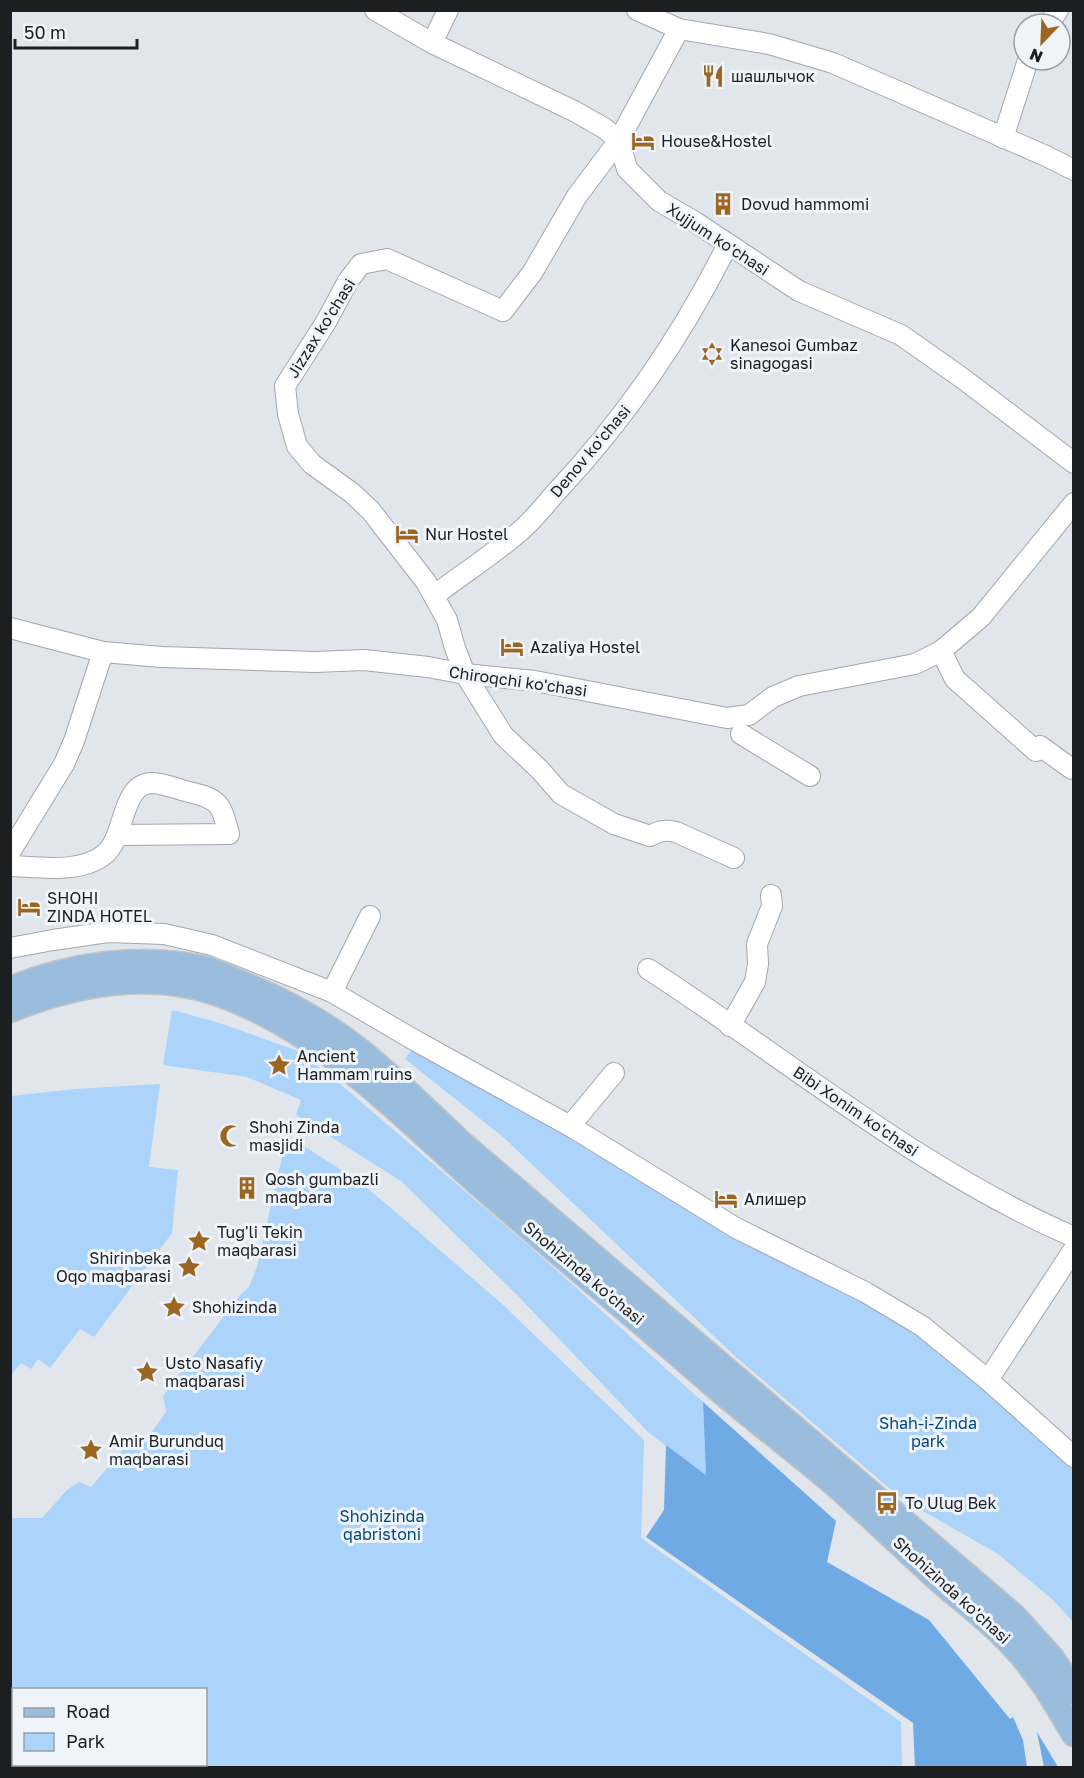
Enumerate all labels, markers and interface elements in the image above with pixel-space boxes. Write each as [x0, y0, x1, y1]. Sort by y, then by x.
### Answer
scale bar [15, 12, 136, 50]
north arrow [1012, 12, 1072, 72]
text: 50 m [24, 21, 66, 43]
text: N [1027, 44, 1046, 67]
restaurant icon: шашлычок [700, 63, 726, 89]
place label: шашлычок [731, 66, 815, 86]
hotel icon: House&Hostel [630, 128, 656, 154]
place label: House&Hostel [661, 131, 772, 151]
building icon: Dovud hammomi [710, 191, 736, 217]
place label: Dovud hammomi [741, 194, 869, 214]
street label: Xujjum ko'chasi [663, 198, 773, 280]
street label: Jizzax ko'chasi [282, 275, 360, 381]
place label: Kanesoi Gumbaz sinagogasi [730, 335, 858, 373]
synagogue icon: Kanesoi Gumbaz sinagogasi [699, 341, 725, 367]
street label: Denov ko'chasi [546, 401, 634, 501]
hotel icon: Nur Hostel [394, 521, 420, 547]
place label: Nur Hostel [425, 524, 508, 544]
hotel icon: Azaliya Hostel [499, 634, 525, 660]
place label: Azaliya Hostel [530, 637, 640, 657]
street label: Chiroqchi ko'chasi [448, 661, 588, 701]
place label: SHOHI ZINDA HOTEL [47, 888, 152, 926]
hotel icon: SHOHI ZINDA HOTEL [16, 894, 42, 920]
place label: Ancient Hammam ruins [297, 1046, 412, 1084]
place icon: Ancient Hammam ruins [266, 1052, 292, 1078]
street label: Bibi Xonim ko'chasi [789, 1062, 923, 1160]
place label: Shohi Zinda masjidi [249, 1117, 339, 1155]
mosque icon: Shohi Zinda masjidi [218, 1123, 244, 1149]
place label: Qosh gumbazli maqbara [265, 1169, 379, 1207]
building icon: Qosh gumbazli maqbara [234, 1175, 260, 1201]
hotel icon: Алишер [713, 1186, 739, 1212]
place label: Алишер [744, 1189, 806, 1209]
street label: Shohizinda ko'chasi [520, 1217, 648, 1329]
place label: Tug'li Tekin maqbarasi [217, 1222, 303, 1260]
place icon: Tug'li Tekin maqbarasi [186, 1228, 212, 1254]
place label: Shirinbeka Oqo maqbarasi [56, 1248, 171, 1286]
place icon: Shirinbeka Oqo maqbarasi [176, 1254, 202, 1280]
place icon: Shohizinda [161, 1294, 187, 1320]
place label: Shohizinda [192, 1297, 277, 1317]
place label: Usto Nasafiy maqbarasi [165, 1353, 263, 1391]
place icon: Usto Nasafiy maqbarasi [134, 1359, 160, 1385]
park label: Shah-i-Zinda park [879, 1413, 977, 1451]
place label: Amir Burunduq maqbarasi [109, 1431, 224, 1469]
place icon: Amir Burunduq maqbarasi [78, 1437, 104, 1463]
bus stop icon: To Ulug Bek [874, 1490, 900, 1516]
place label: To Ulug Bek [905, 1493, 996, 1513]
park label: Shohizinda qabristoni [340, 1506, 424, 1544]
street label: Shohizinda ko'chasi [889, 1532, 1015, 1648]
legend [12, 1688, 207, 1766]
text: Road [66, 1700, 110, 1722]
text: Park [66, 1730, 105, 1752]

